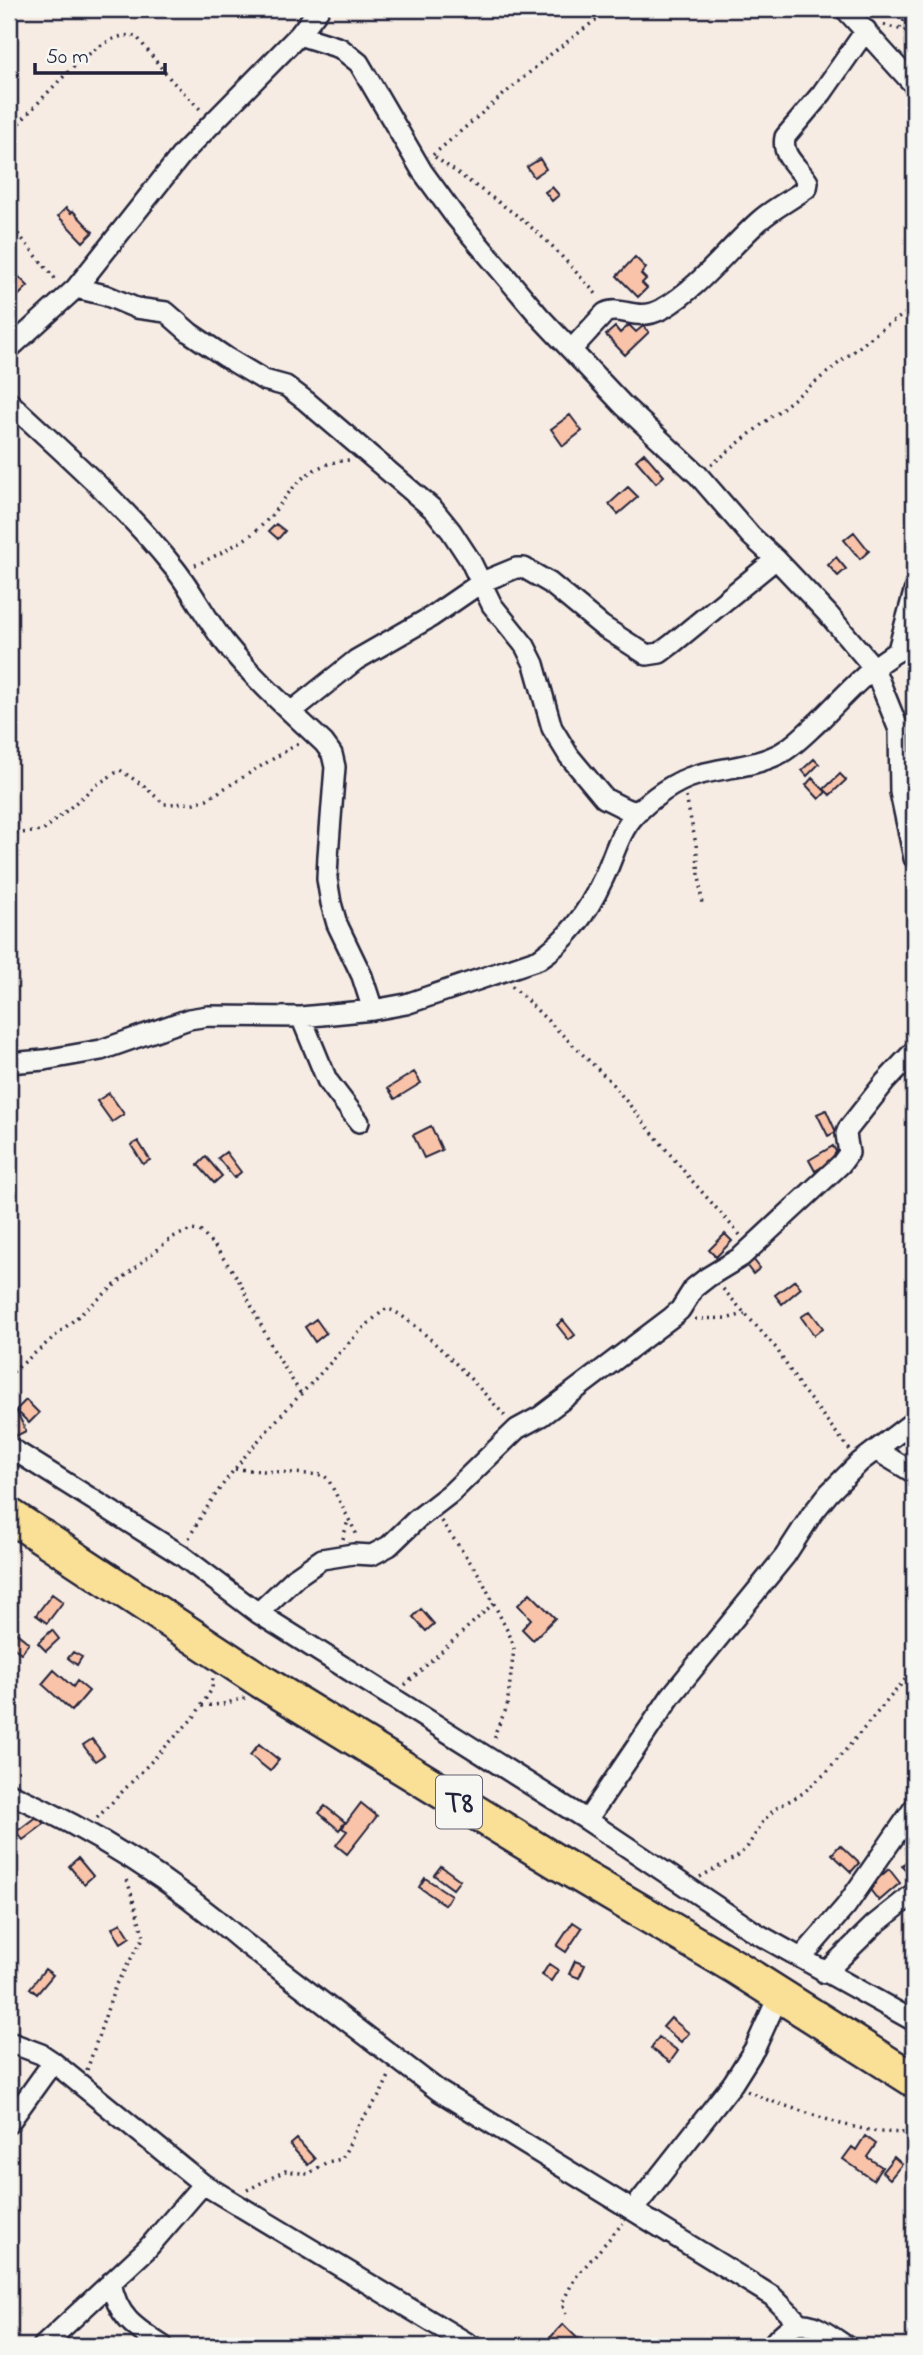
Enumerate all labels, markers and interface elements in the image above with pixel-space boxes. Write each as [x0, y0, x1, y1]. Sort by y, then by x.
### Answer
scale bar [35, 32, 164, 76]
text: 50 m [46, 43, 89, 73]
road number: T8 [436, 1776, 482, 1828]

